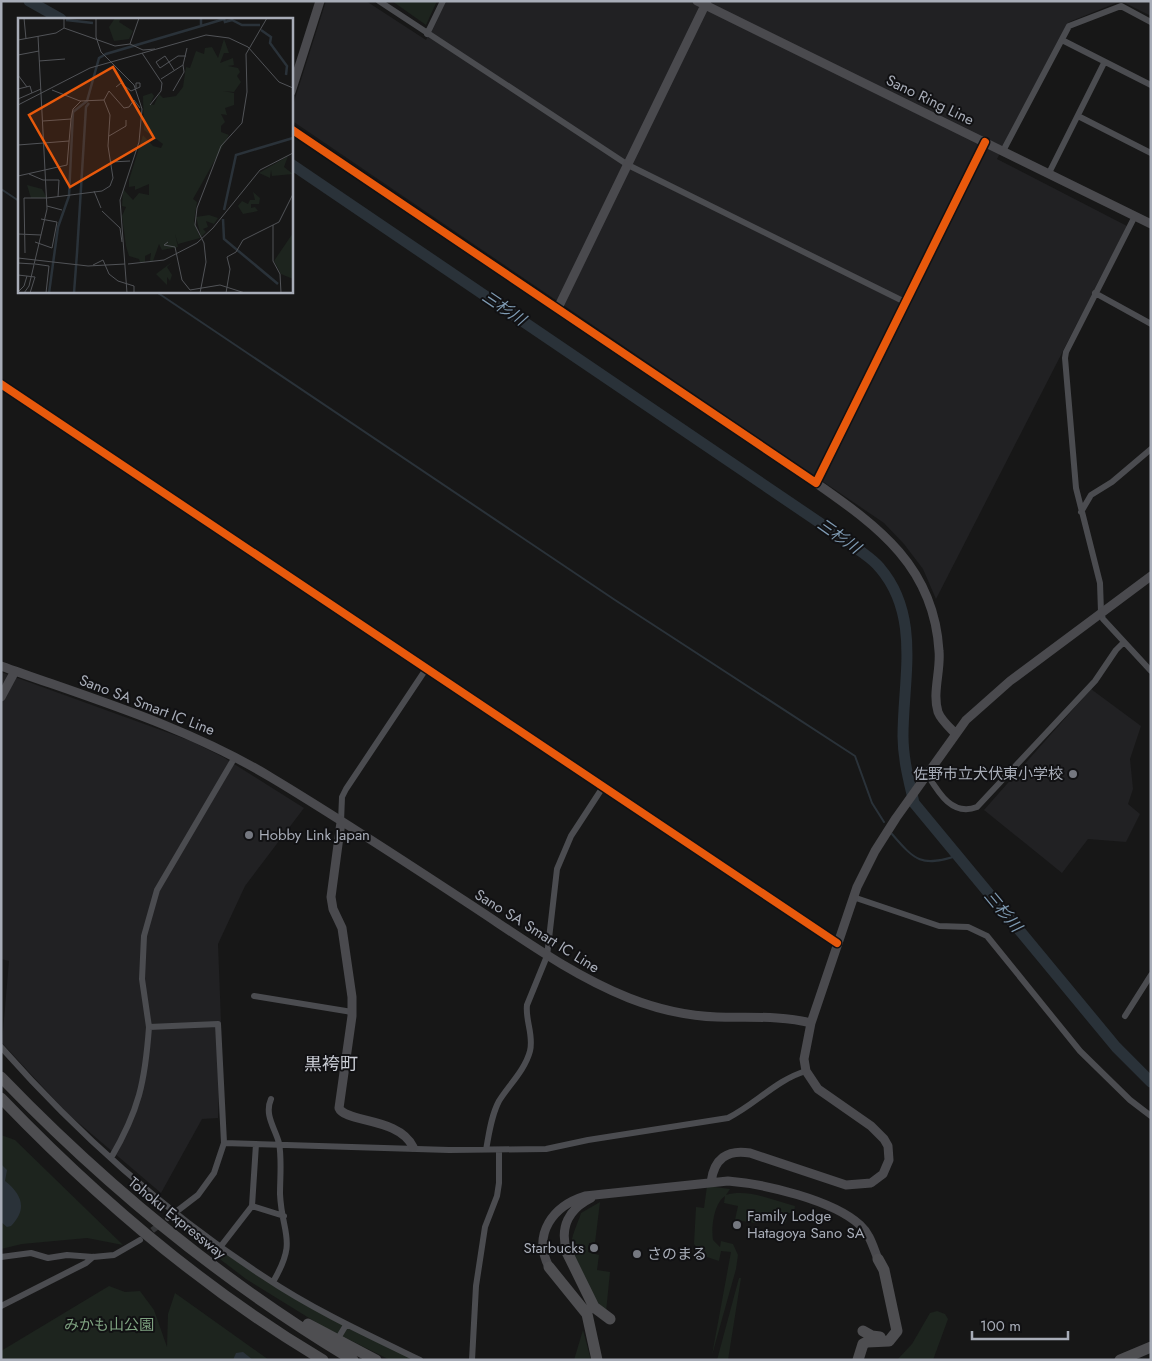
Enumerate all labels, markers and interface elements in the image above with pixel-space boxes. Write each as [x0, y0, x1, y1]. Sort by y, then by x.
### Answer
inset map [18, 18, 292, 292]
street label: Sano Ring Line [882, 69, 978, 131]
water label: 三杉川 [478, 285, 532, 332]
water label: 三杉川 [813, 513, 867, 560]
street label: Sano SA Smart IC Line [76, 669, 218, 741]
place label: 佐野市立犬伏東小学校 [913, 763, 1063, 785]
marker: 佐野市立犬伏東小学校 [1067, 768, 1079, 780]
place label: Hobby Link Japan [259, 824, 370, 846]
marker: Hobby Link Japan [243, 829, 255, 841]
street label: Sano SA Smart IC Line [470, 884, 604, 979]
water label: 三杉川 [979, 885, 1029, 938]
district label: 黒袴町 [304, 1051, 358, 1077]
street label: Tohoku Expressway [123, 1172, 231, 1265]
place label: Family Lodge Hatagoya Sano SA [747, 1205, 865, 1244]
marker: Family Lodge Hatagoya Sano SA [731, 1219, 743, 1231]
place label: Starbucks [524, 1237, 584, 1259]
marker: Starbucks [588, 1242, 600, 1254]
place label: さのまる [647, 1243, 707, 1265]
marker: さのまる [631, 1248, 643, 1260]
scale bar [972, 1308, 1068, 1340]
park label: みかも山公園 [64, 1314, 154, 1336]
text: 100 m [980, 1315, 1021, 1337]

